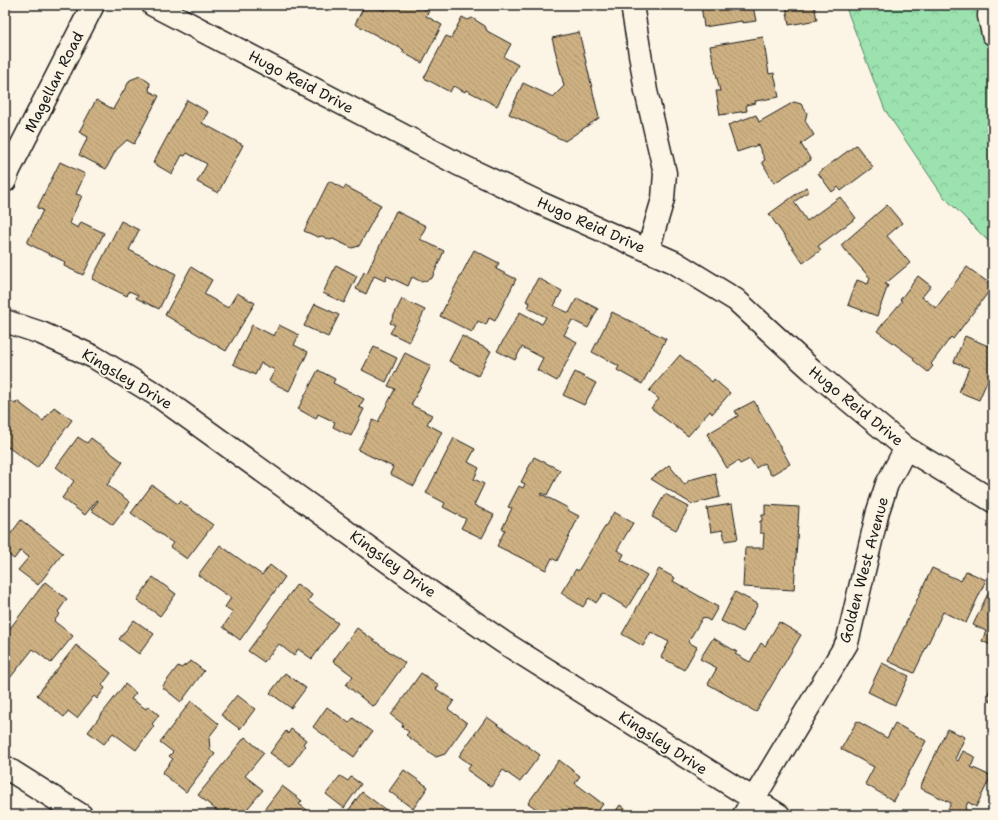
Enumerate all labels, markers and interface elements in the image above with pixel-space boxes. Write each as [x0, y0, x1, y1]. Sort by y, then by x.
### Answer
street label: Magellan Road [20, 27, 88, 136]
street label: Hugo Reid Drive [245, 46, 357, 118]
street label: Hugo Reid Drive [534, 192, 648, 258]
street label: Kingsley Drive [78, 344, 176, 414]
street label: Hugo Reid Drive [804, 362, 908, 450]
street label: Golden West Avenue [835, 495, 893, 645]
street label: Kingsley Drive [346, 526, 440, 602]
street label: Kingsley Drive [615, 707, 711, 779]

